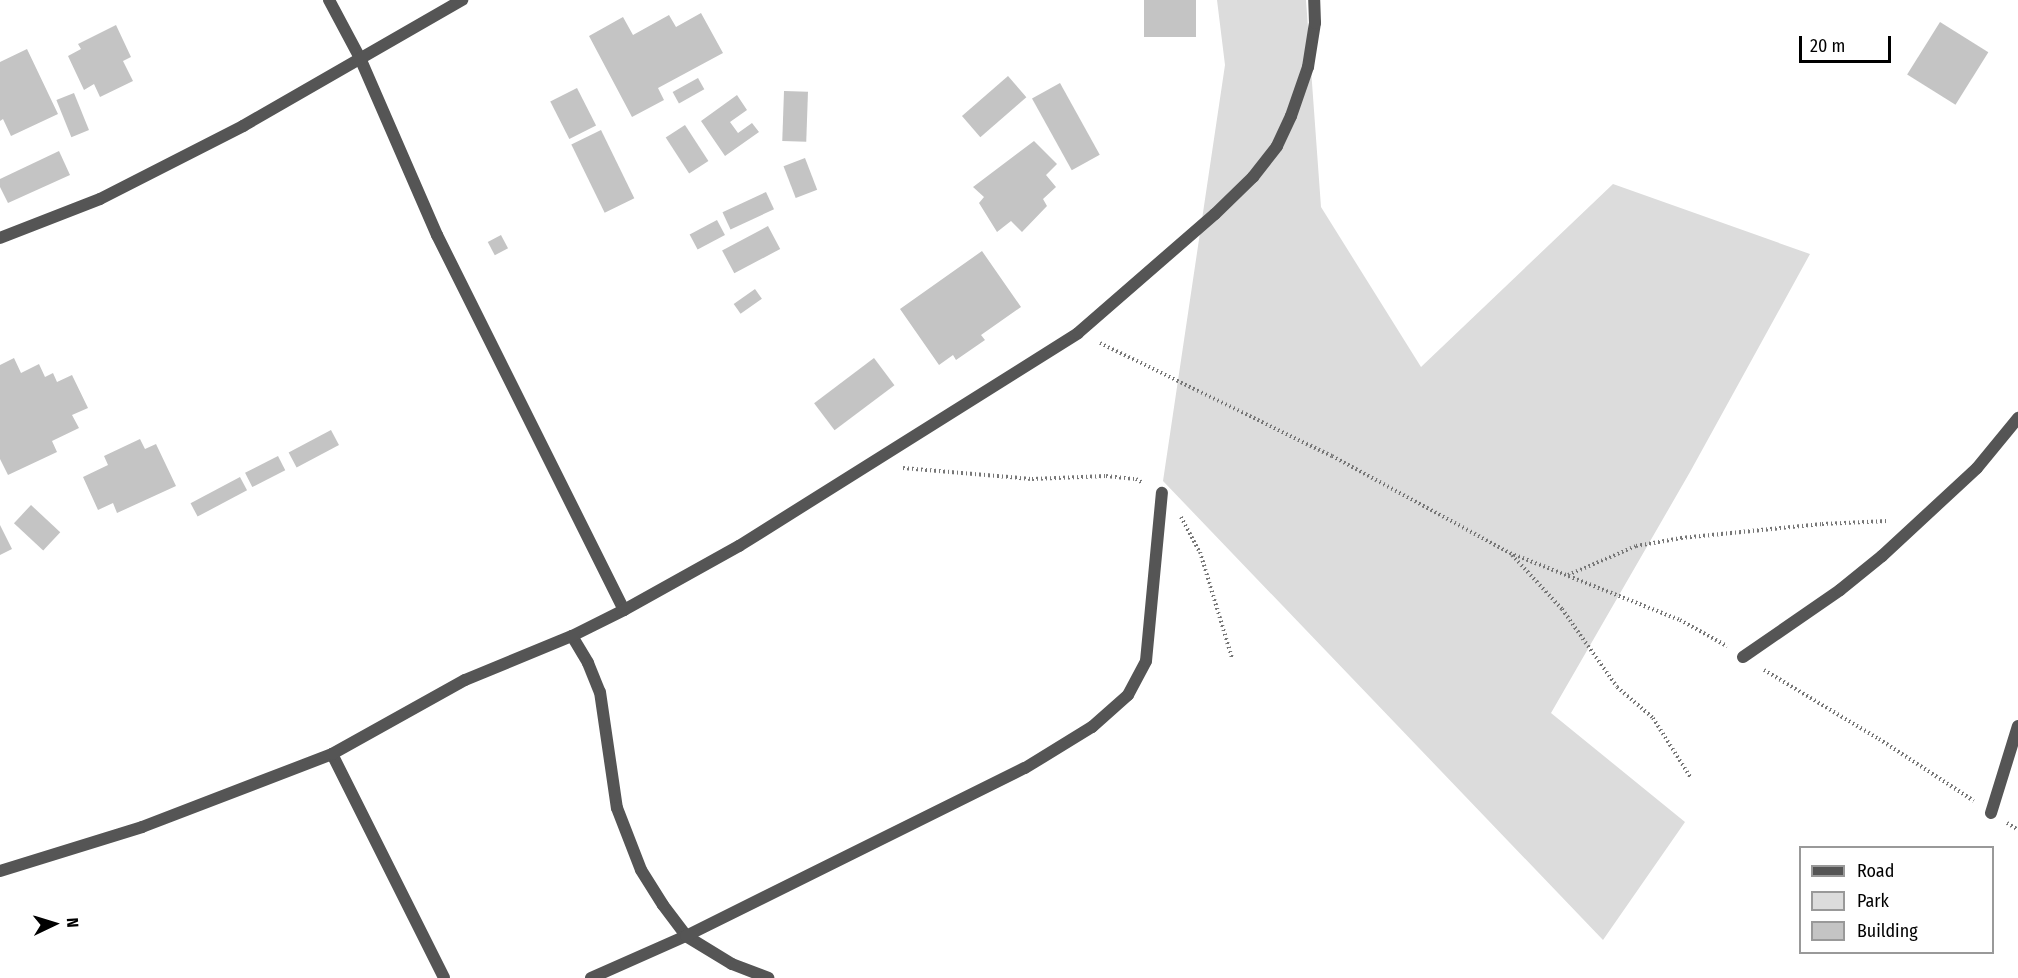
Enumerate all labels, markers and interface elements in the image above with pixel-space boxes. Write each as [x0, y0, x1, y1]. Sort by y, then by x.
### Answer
scale bar [1802, 24, 1894, 62]
text: 20 m [1810, 35, 1845, 57]
legend [1799, 846, 1994, 954]
text: Road [1857, 860, 1894, 882]
text: Park [1857, 890, 1889, 912]
north arrow [24, 894, 84, 954]
text: N [63, 917, 82, 928]
text: Building [1857, 920, 1918, 942]

